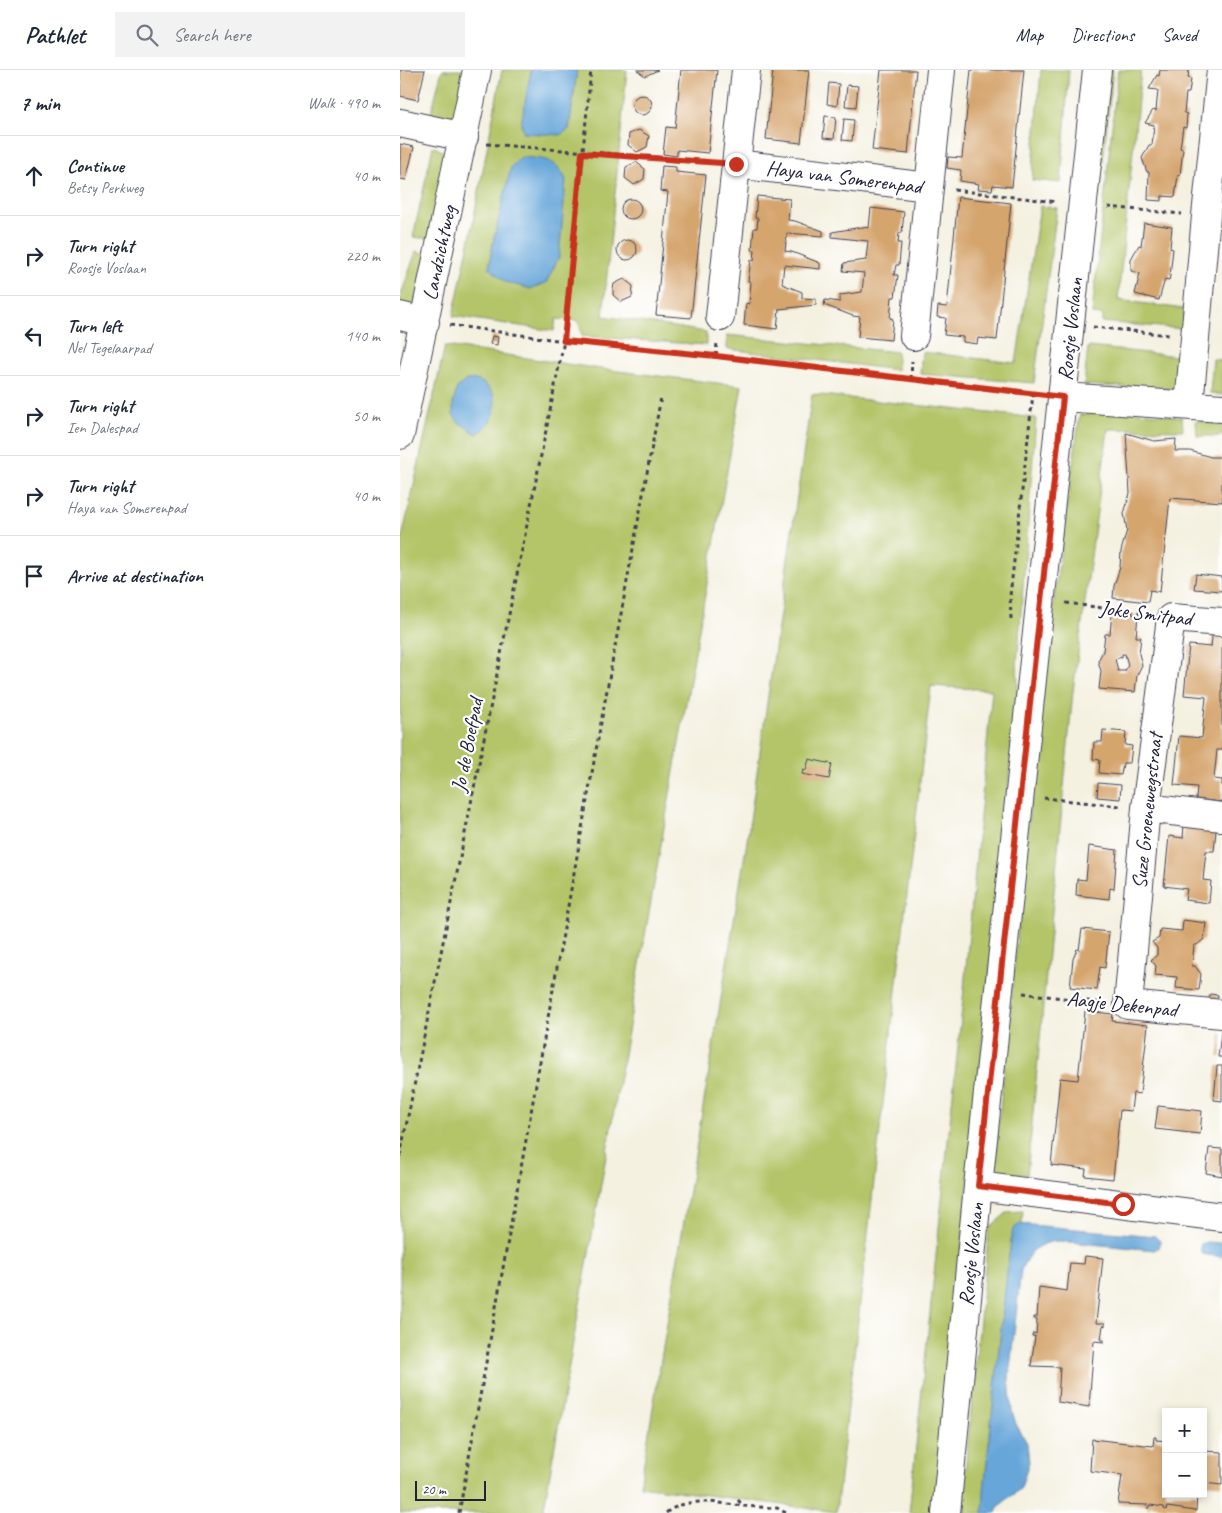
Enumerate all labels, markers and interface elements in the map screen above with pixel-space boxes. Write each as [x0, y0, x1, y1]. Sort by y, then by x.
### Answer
search box [115, 12, 465, 57]
text: Pathlet [25, 20, 85, 50]
icon: search [133, 21, 161, 49]
text: Search here [173, 23, 251, 47]
text: Map [1016, 24, 1043, 46]
text: Directions [1071, 24, 1134, 46]
text: Saved [1162, 24, 1197, 46]
text: 7 min [20, 90, 60, 116]
text: Walk · 490 m [308, 93, 380, 113]
route end [725, 153, 748, 176]
text: Continue [67, 154, 124, 178]
street label: Haya van Somerenpad [765, 155, 927, 200]
icon: ahead [20, 162, 48, 190]
text: 40 m [353, 166, 380, 186]
text: Betsy Perkweg [67, 178, 144, 198]
street label: Landzichtweg [416, 202, 462, 302]
text: Turn right [67, 234, 134, 258]
icon: right [20, 242, 48, 270]
text: 220 m [346, 246, 380, 266]
text: Roosje Voslaan [67, 258, 146, 278]
street label: Roosje Voslaan [1052, 276, 1088, 382]
text: Turn left [67, 314, 122, 338]
icon: left [20, 322, 48, 350]
text: 140 m [346, 326, 380, 346]
text: Nel Tegelaarpad [67, 338, 152, 358]
text: Turn right [67, 394, 134, 418]
icon: right [20, 402, 48, 430]
text: 50 m [353, 406, 380, 426]
text: Ien Dalespad [67, 418, 138, 438]
text: Turn right [67, 474, 134, 498]
icon: right [20, 482, 48, 510]
text: 40 m [353, 486, 380, 506]
text: Haya van Somerenpad [67, 498, 186, 518]
icon: arrive [20, 562, 48, 590]
text: Arrive at destination [67, 564, 203, 588]
street label: Joke Smitpad [1098, 594, 1197, 632]
street label: Jo de Boefpad [445, 692, 489, 795]
street label: Suze Groenewegstraat [1126, 729, 1168, 890]
street label: Aagje Dekenpad [1065, 985, 1181, 1023]
route start [1112, 1193, 1135, 1216]
street label: Roosje Voslaan [953, 1201, 989, 1307]
map controls [1162, 1408, 1207, 1498]
button: + [1162, 1408, 1207, 1453]
button: − [1162, 1453, 1207, 1498]
scale bar [415, 1478, 486, 1501]
text: 20 m [422, 1481, 446, 1498]

